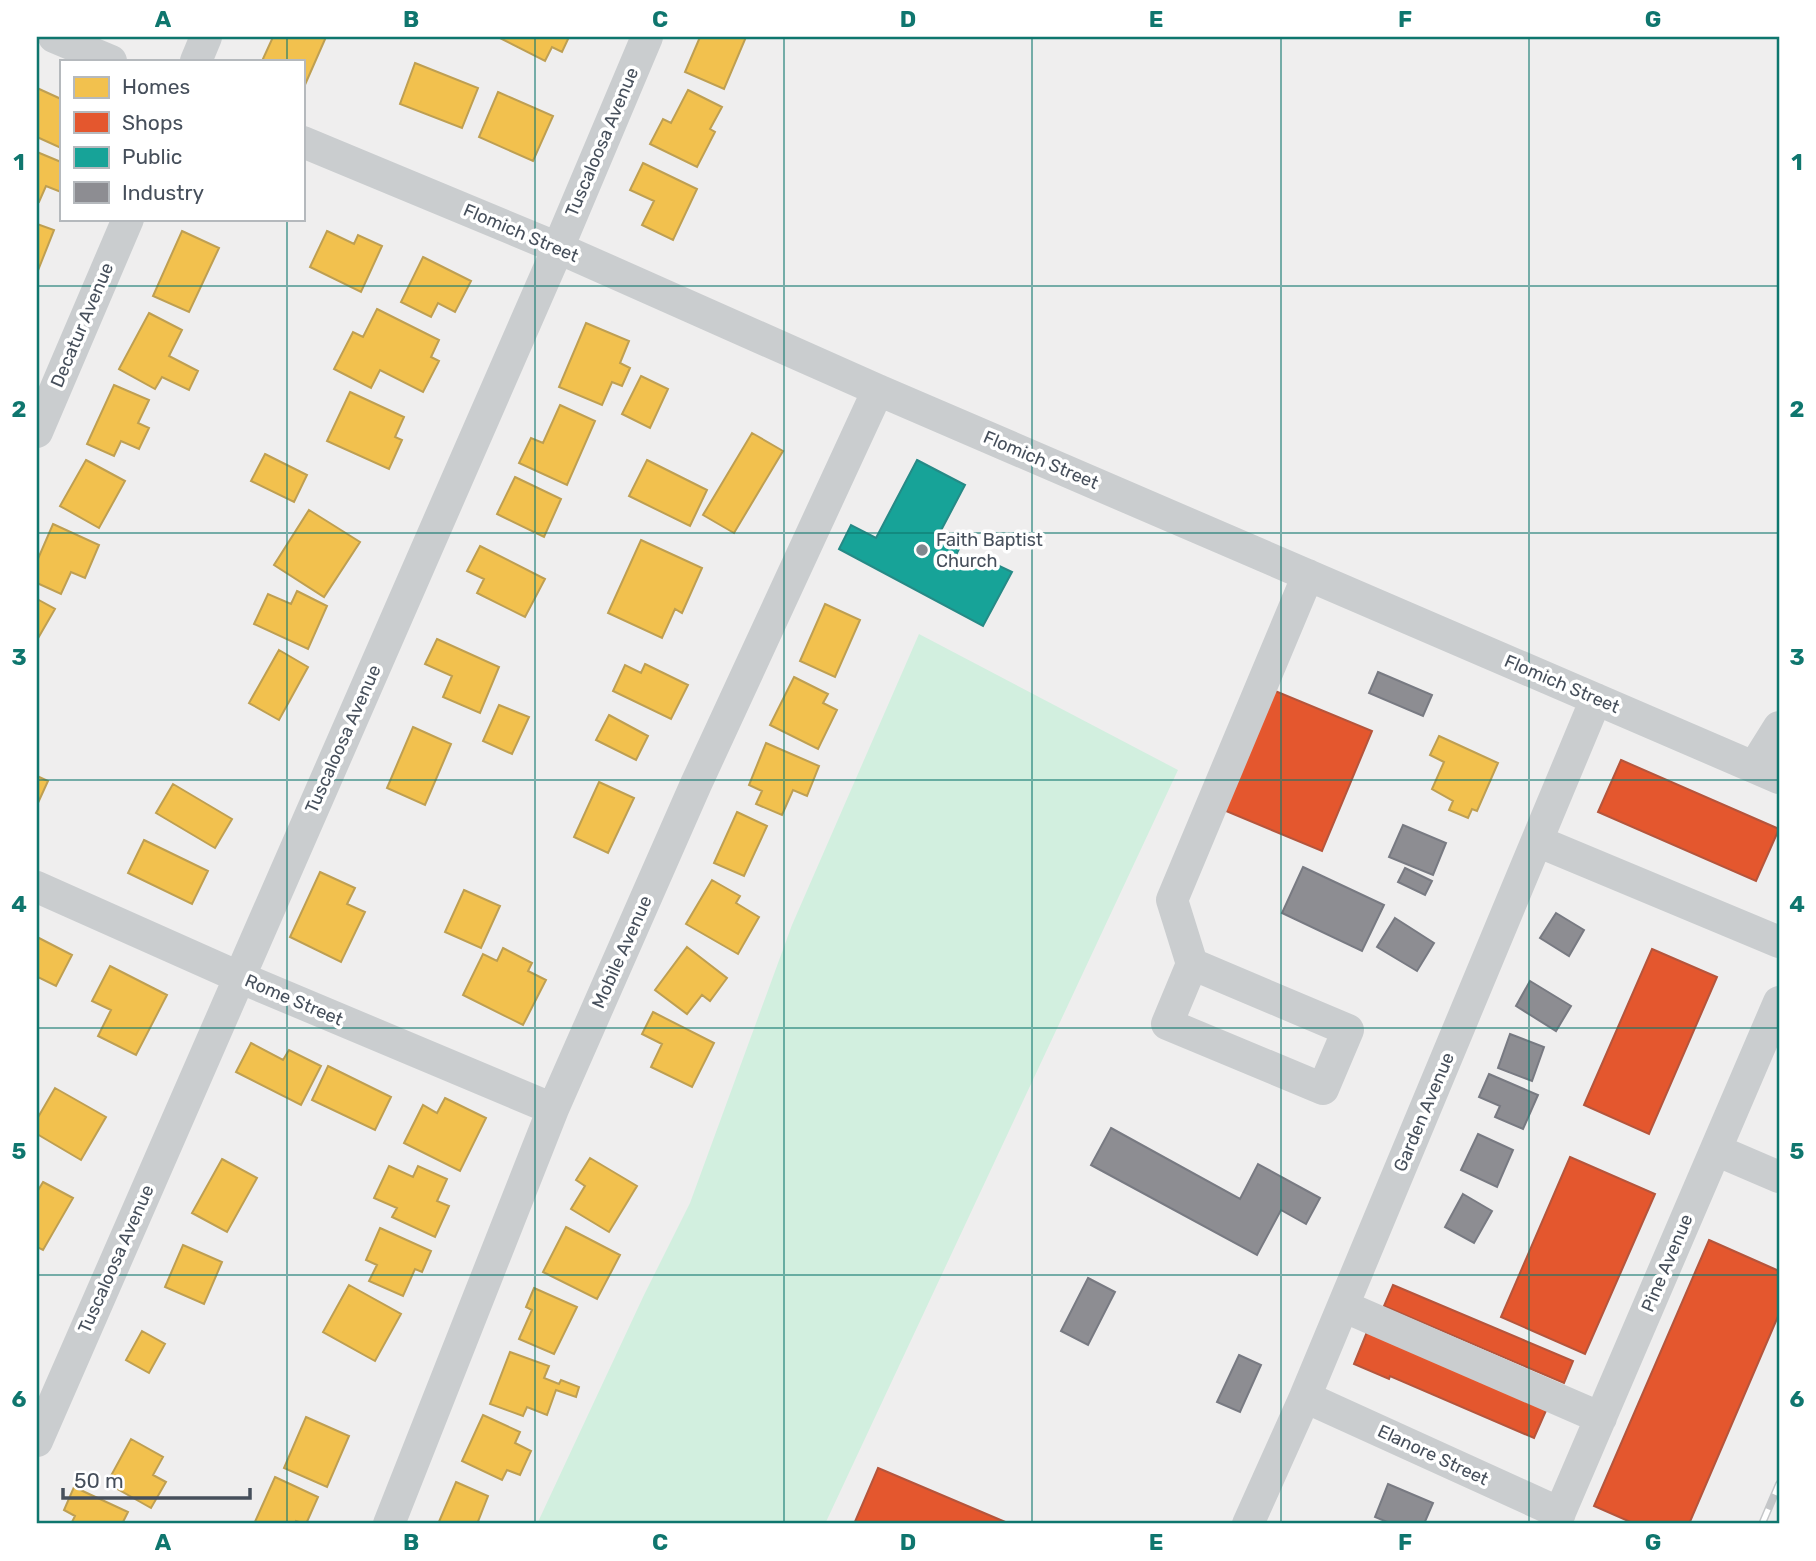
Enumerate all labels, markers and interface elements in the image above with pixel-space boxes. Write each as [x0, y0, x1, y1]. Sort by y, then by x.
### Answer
text: A [155, 5, 172, 33]
text: B [403, 5, 419, 33]
text: C [652, 5, 668, 33]
text: D [900, 5, 916, 33]
text: E [1149, 5, 1163, 33]
text: F [1398, 5, 1412, 33]
text: G [1645, 5, 1661, 33]
legend [60, 60, 304, 220]
street label: Tuscaloosa Avenue [561, 64, 643, 220]
text: Homes [122, 74, 190, 99]
text: Shops [122, 110, 183, 135]
text: Public [122, 144, 182, 169]
text: 1 [13, 148, 25, 176]
text: 1 [1791, 148, 1803, 176]
text: Industry [122, 180, 204, 205]
street label: Flomich Street [460, 199, 582, 267]
street label: Decatur Avenue [46, 259, 118, 391]
text: 2 [12, 395, 26, 423]
text: 2 [1790, 395, 1804, 423]
street label: Flomich Street [980, 426, 1102, 494]
place label: Faith Baptist Church [936, 529, 1043, 572]
marker: Faith Baptist Church [914, 542, 930, 558]
text: 3 [11, 643, 27, 671]
text: 3 [1789, 643, 1805, 671]
street label: Flomich Street [1501, 650, 1623, 718]
street label: Tuscaloosa Avenue [300, 661, 386, 817]
text: 4 [11, 890, 27, 918]
text: 4 [1789, 890, 1805, 918]
street label: Mobile Avenue [587, 892, 657, 1012]
street label: Rome Street [242, 969, 346, 1031]
street label: Garden Avenue [1389, 1049, 1459, 1175]
text: 5 [12, 1137, 27, 1165]
text: 5 [1790, 1137, 1805, 1165]
street label: Tuscaloosa Avenue [73, 1181, 159, 1337]
street label: Pine Avenue [1637, 1211, 1697, 1315]
text: 6 [12, 1385, 27, 1413]
text: 6 [1790, 1385, 1805, 1413]
street label: Elanore Street [1374, 1420, 1492, 1490]
scale bar [63, 1456, 250, 1500]
text: 50 m [74, 1468, 124, 1493]
text: A [155, 1528, 172, 1556]
text: B [403, 1528, 419, 1556]
text: C [652, 1528, 668, 1556]
text: D [900, 1528, 916, 1556]
text: E [1149, 1528, 1163, 1556]
text: F [1398, 1528, 1412, 1556]
text: G [1645, 1528, 1661, 1556]

